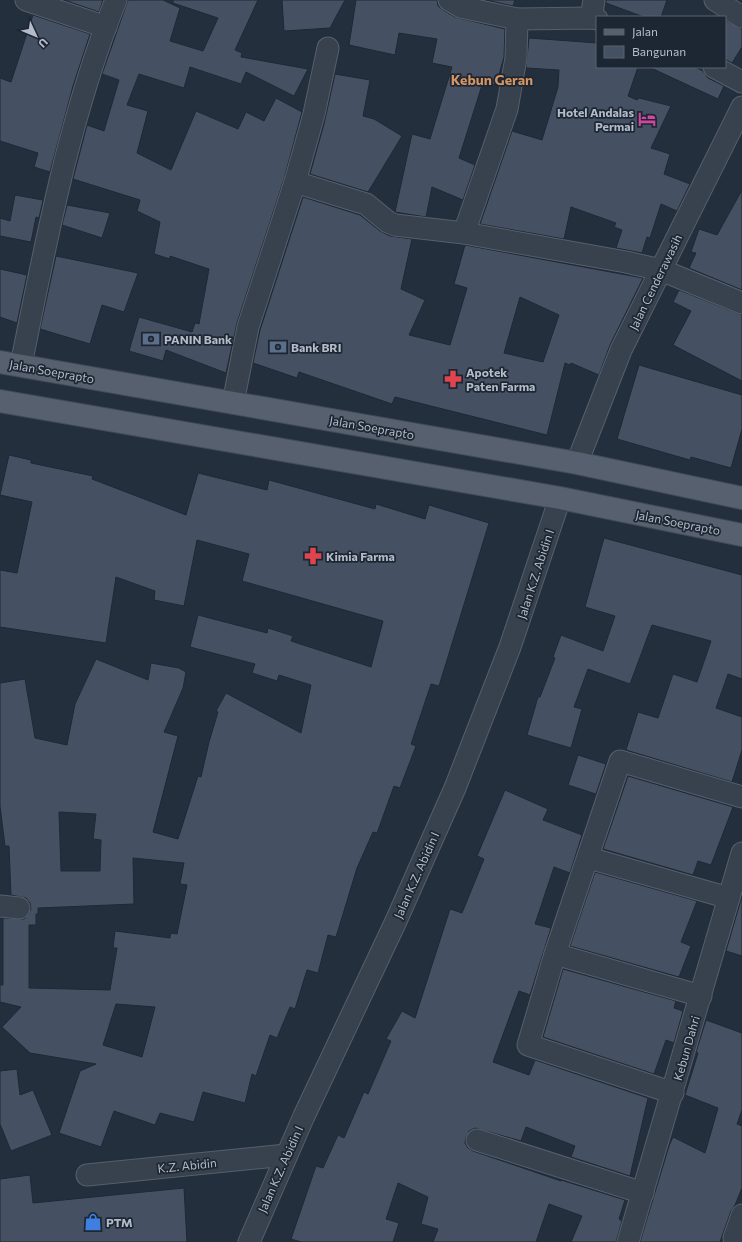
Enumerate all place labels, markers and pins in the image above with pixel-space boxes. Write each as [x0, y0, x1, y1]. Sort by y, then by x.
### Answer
place label: Hotel Andalas Permai [557, 105, 634, 133]
hotel icon: Hotel Andalas Permai [637, 109, 657, 129]
bank icon: PANIN Bank [141, 329, 161, 349]
place label: PANIN Bank [164, 332, 232, 346]
bank icon: Bank BRI [268, 337, 288, 357]
place label: Bank BRI [291, 340, 341, 354]
place label: Apotek Paten Farma [466, 365, 535, 393]
pharmacy icon: Apotek Paten Farma [443, 369, 463, 389]
pharmacy icon: Kimia Farma [303, 546, 323, 566]
place label: Kimia Farma [326, 549, 395, 563]
shop icon: PTM [83, 1212, 103, 1232]
place label: PTM [106, 1215, 133, 1229]

